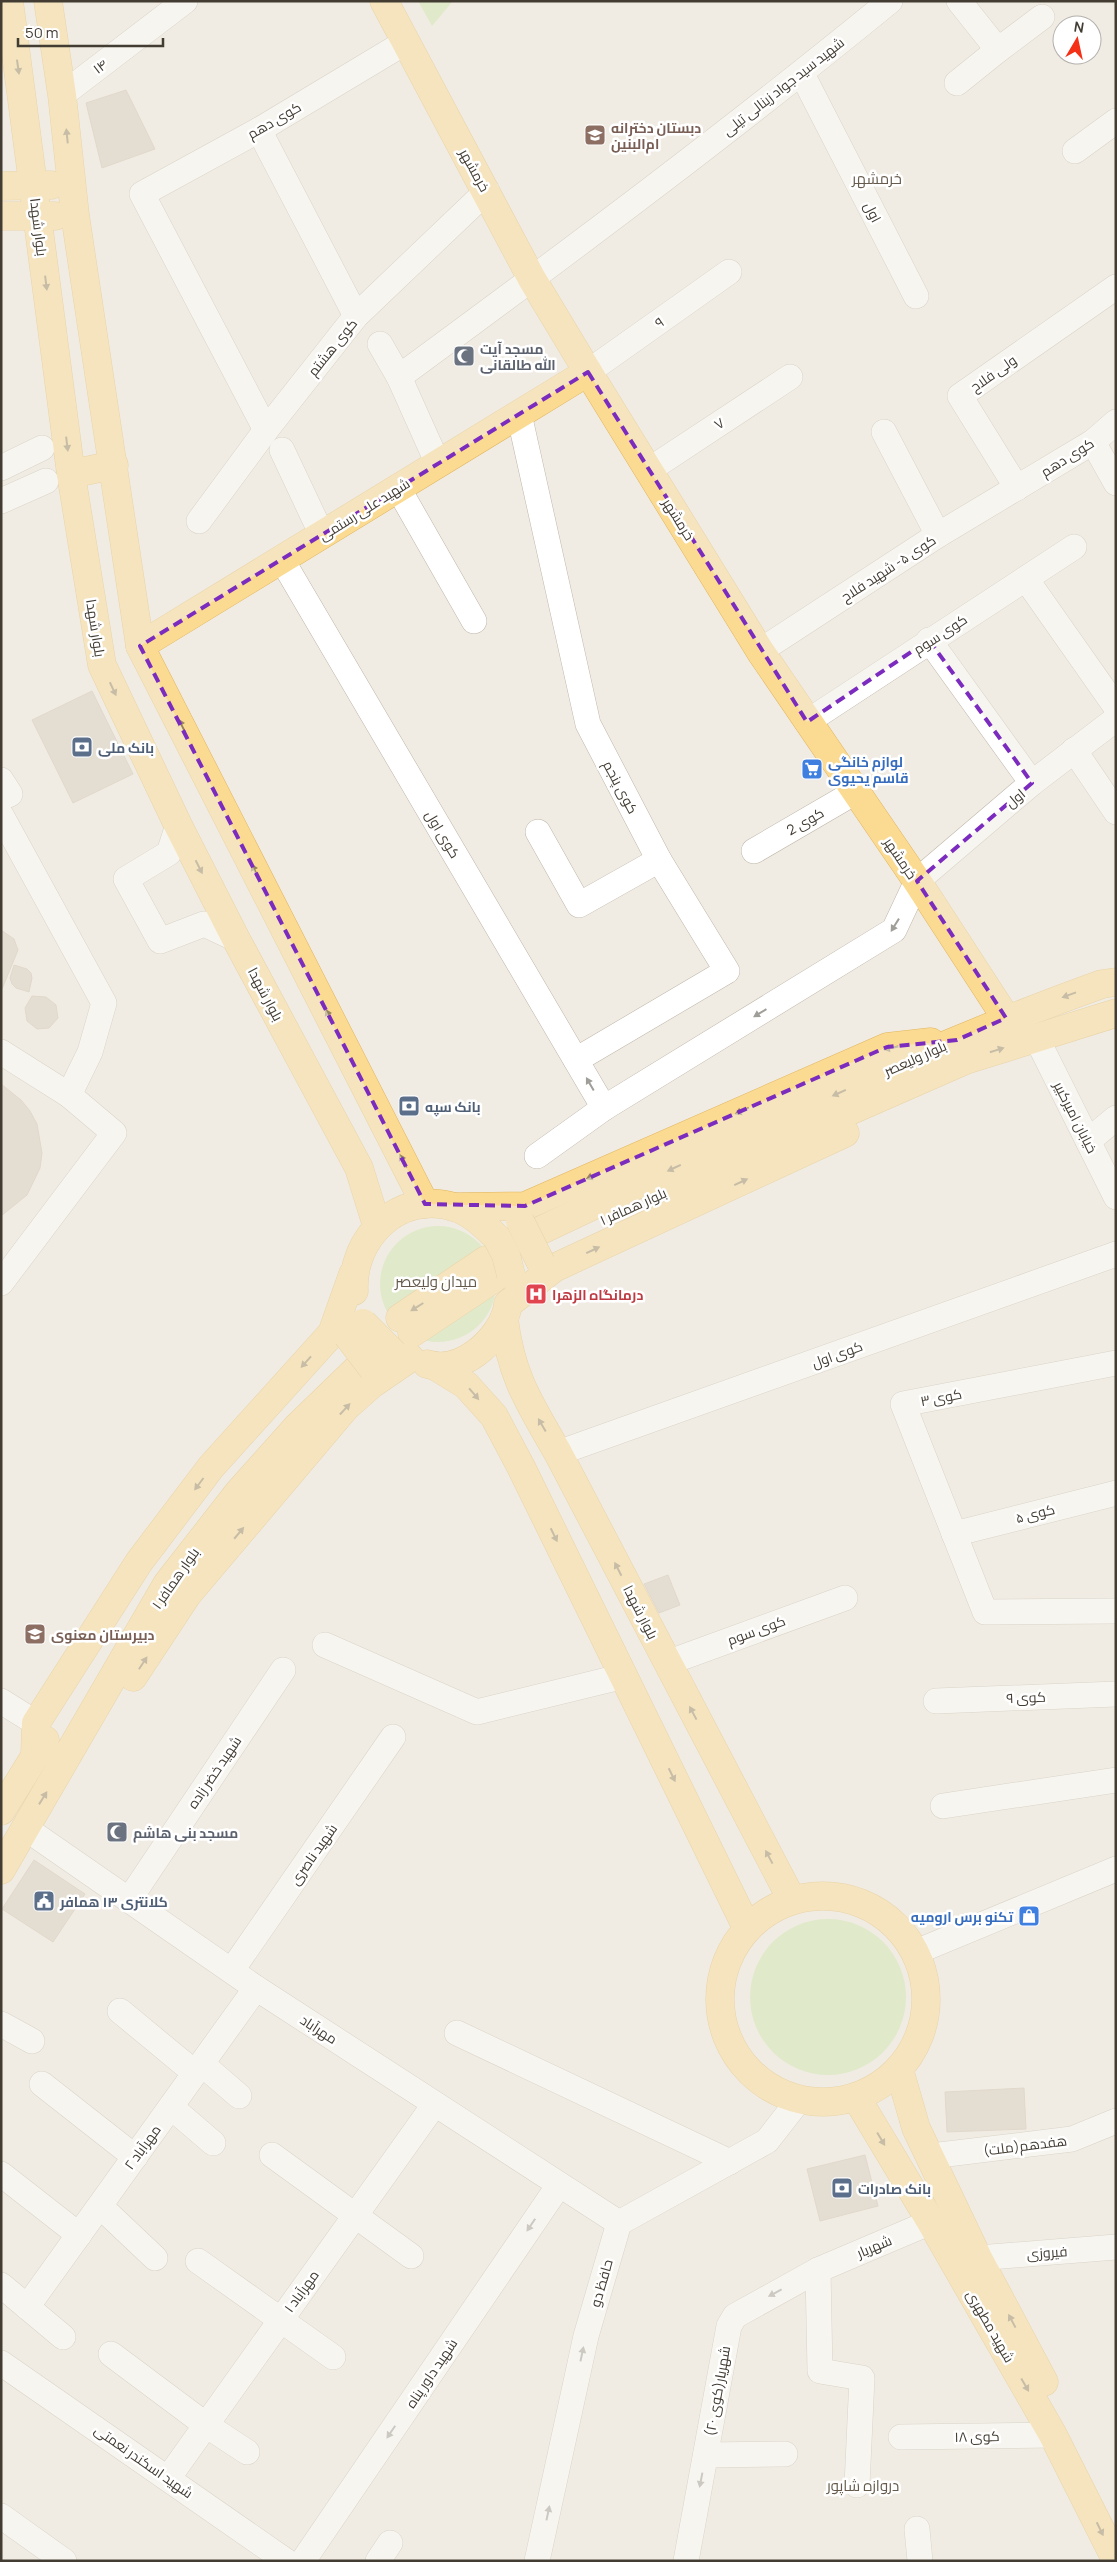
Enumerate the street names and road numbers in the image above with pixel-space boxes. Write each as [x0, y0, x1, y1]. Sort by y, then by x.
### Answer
street label: شهید سید جواد زینالی تیلی [718, 32, 848, 140]
street label: ۱۴ [89, 54, 111, 78]
street label: کوی دهم [244, 97, 305, 144]
street label: خرمشهر [455, 144, 495, 195]
street label: بلوار شهدا [26, 197, 52, 257]
street label: اول [860, 198, 886, 226]
street label: ۹ [651, 312, 667, 332]
street label: کوی هشتم [303, 314, 362, 380]
street label: ولی فلاح [966, 350, 1020, 396]
street label: ۷ [710, 413, 728, 433]
street label: کوی دهم [1037, 433, 1098, 482]
street label: شهید علی رستمی [315, 473, 413, 545]
street label: خرمشهر [658, 493, 699, 544]
street label: کوی ۵- شهید فلاح [837, 530, 939, 606]
street label: بلوار شهدا [82, 598, 110, 658]
street label: کوی سوم [909, 610, 971, 659]
street label: کوی پنجم [598, 757, 643, 817]
street label: اول [1001, 784, 1029, 812]
street label: کوی 2 [783, 803, 827, 839]
street label: کوی اول [421, 806, 465, 862]
street label: خرمشهر [880, 833, 922, 883]
street label: بلوار شهدا [244, 964, 288, 1024]
street label: بلوار ولیعصر [880, 1036, 949, 1081]
street label: خیابان امیرکبیر [1049, 1077, 1102, 1156]
street label: بلوار همافر ۱ [597, 1183, 669, 1229]
street label: کوی اول [809, 1336, 865, 1372]
street label: کوی ۳ [919, 1384, 963, 1410]
street label: کوی ۵ [1013, 1499, 1057, 1527]
street label: بلوار همافر ۱ [147, 1543, 203, 1613]
street label: بلوار شهدا [619, 1582, 663, 1642]
street label: کوی سوم [724, 1611, 788, 1650]
street label: کوی ۹ [1006, 1687, 1046, 1707]
street label: شهید خضر زاده [183, 1732, 245, 1812]
street label: شهید ناصری [285, 1820, 341, 1888]
street label: مهرآباد [297, 2010, 341, 2048]
street label: مهرآباد ۲ [119, 2121, 165, 2173]
street label: هفدهم(ملت) [982, 2130, 1068, 2161]
street label: شهریار [853, 2230, 895, 2262]
street label: فیروزی [1026, 2241, 1068, 2263]
street label: حافظ دو [585, 2257, 617, 2309]
street label: مهرآباد ۱ [279, 2266, 323, 2316]
street label: شهید مطهری [963, 2286, 1019, 2366]
street label: شهید داور پناه [401, 2335, 462, 2412]
street label: شهریار(کوی ۲۰) [700, 2344, 734, 2438]
street label: شهید اسکندر نعمتی [91, 2420, 197, 2502]
street label: کوی ۱۸ [954, 2426, 1000, 2446]

